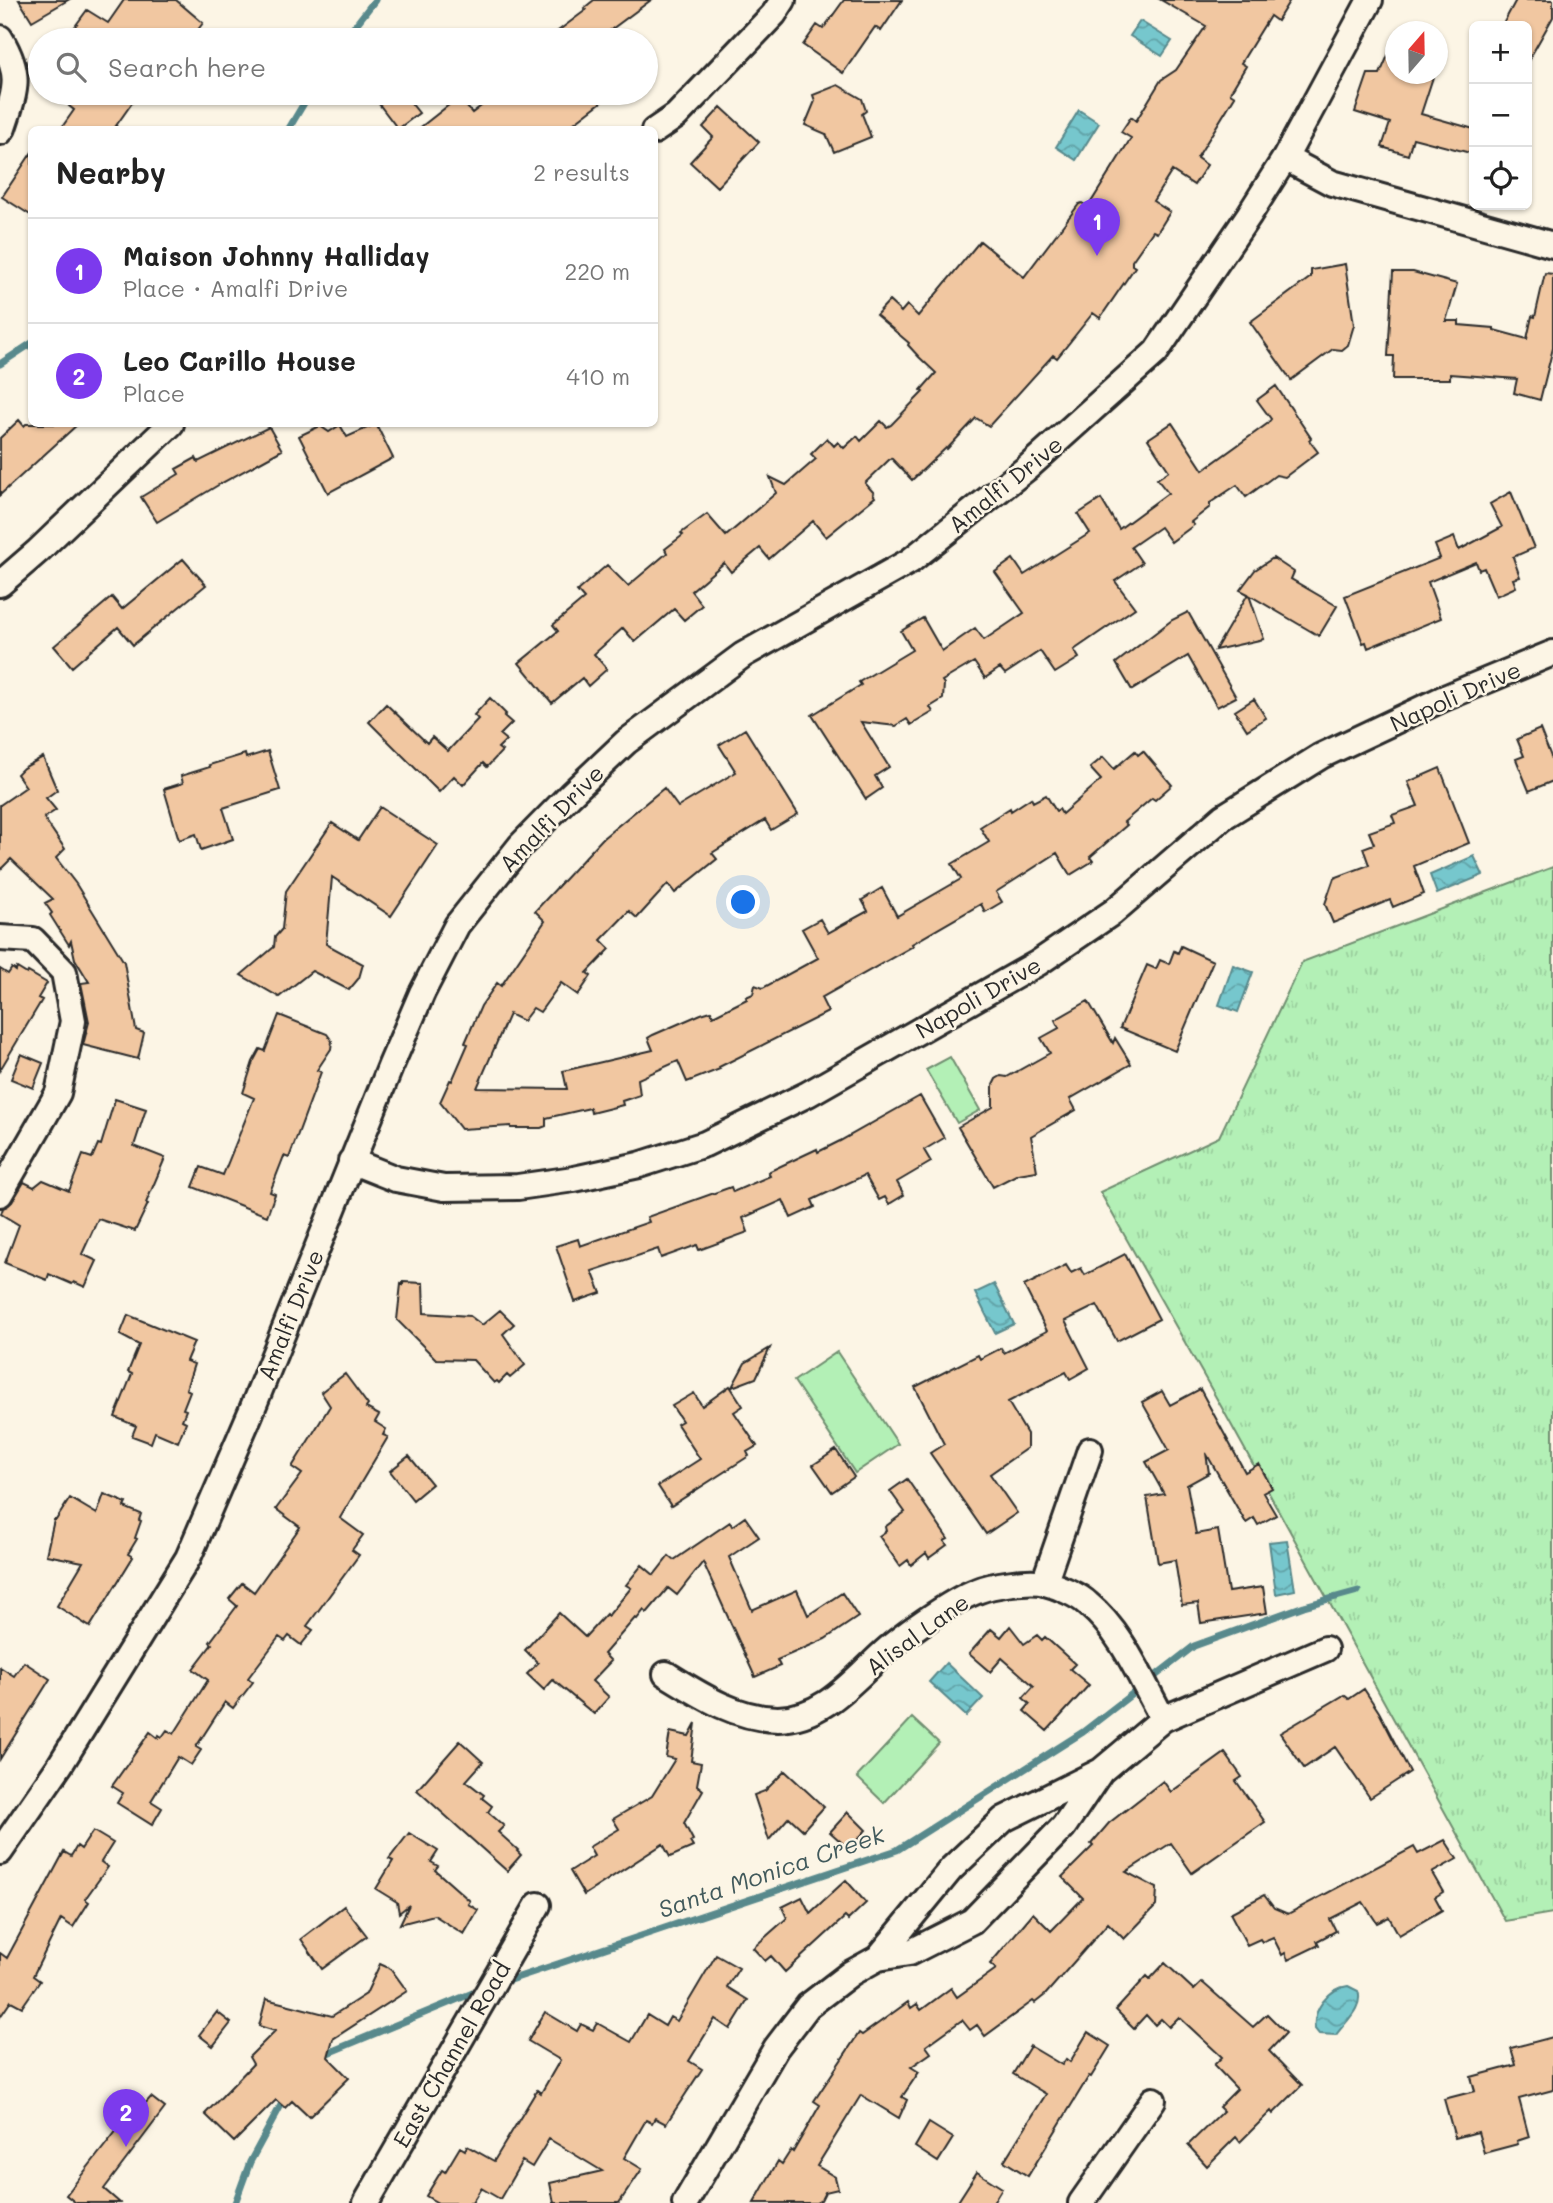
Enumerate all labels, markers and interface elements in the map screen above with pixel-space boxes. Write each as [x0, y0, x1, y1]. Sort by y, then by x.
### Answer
north arrow [1385, 21, 1448, 84]
map controls [1469, 21, 1532, 210]
button: + [1469, 21, 1532, 84]
search box [28, 28, 658, 105]
icon: search [52, 48, 90, 86]
text: Search here [108, 50, 266, 84]
button: − [1469, 84, 1532, 147]
button: locate [1469, 147, 1532, 210]
text: Nearby [56, 152, 166, 192]
text: 2 results [533, 157, 630, 187]
pin: 1 [1074, 198, 1120, 256]
text: Maison Johnny Halliday [123, 239, 430, 273]
text: 1 [74, 256, 84, 286]
text: 220 m [564, 256, 630, 286]
text: Place · Amalfi Drive [123, 273, 348, 303]
text: Leo Carillo House [123, 344, 356, 378]
text: 2 [73, 361, 85, 391]
text: 410 m [566, 361, 630, 391]
text: Place [123, 378, 185, 408]
street label: Amalfi Drive [942, 429, 1068, 539]
street label: Napoli Drive [1385, 654, 1525, 738]
street label: Amalfi Drive [492, 758, 610, 878]
your location [726, 885, 760, 919]
street label: Napoli Drive [910, 949, 1046, 1045]
street label: Amalfi Drive [250, 1245, 330, 1385]
street label: Alisal Lane [859, 1586, 975, 1682]
water label: Santa Monica Creek [654, 1817, 889, 1924]
street label: East Channel Road [385, 1956, 517, 2152]
pin: 2 [103, 2089, 149, 2147]

